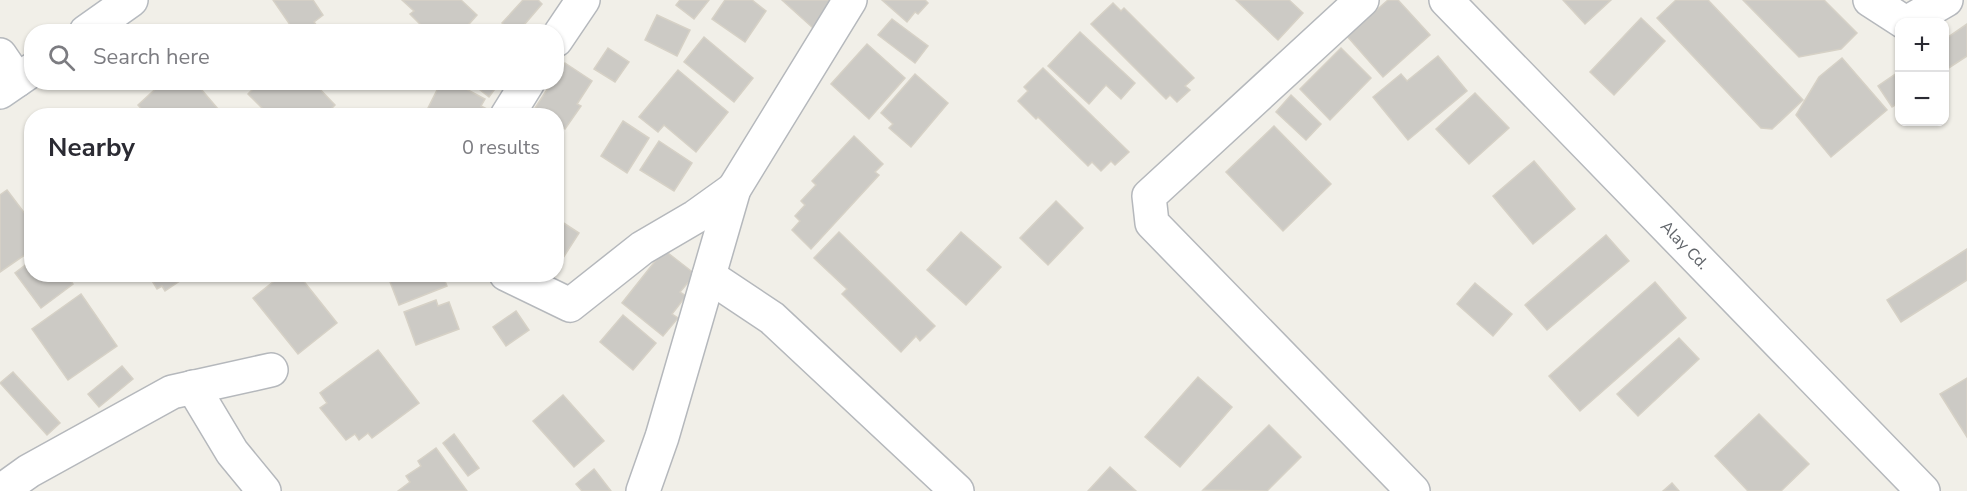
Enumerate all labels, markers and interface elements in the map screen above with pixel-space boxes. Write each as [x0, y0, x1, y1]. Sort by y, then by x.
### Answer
map controls [1895, 18, 1949, 126]
button: + [1895, 18, 1949, 72]
search box [24, 24, 564, 90]
icon: search [45, 41, 78, 74]
text: Search here [93, 42, 210, 72]
button: − [1895, 72, 1949, 126]
text: Nearby [48, 130, 135, 165]
text: 0 results [462, 134, 540, 161]
street label: Alay Cd. [1655, 216, 1713, 275]

